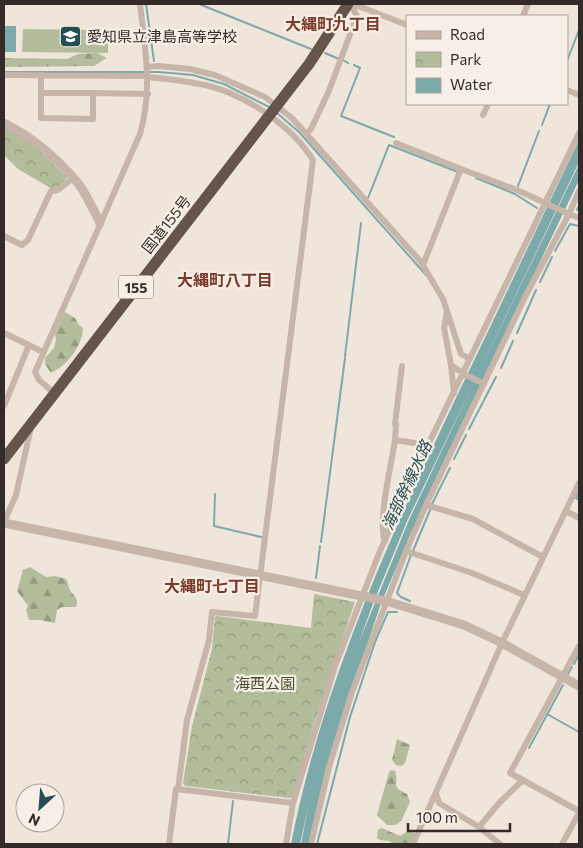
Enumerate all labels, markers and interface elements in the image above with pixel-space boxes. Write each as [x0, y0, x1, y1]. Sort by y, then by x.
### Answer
district label: 大縄町九丁目 [285, 14, 381, 33]
legend [406, 15, 568, 105]
school or university icon: 愛知県立津島高等学校 [59, 24, 83, 48]
text: Road [450, 25, 485, 43]
place label: 愛知県立津島高等学校 [87, 27, 237, 45]
text: Park [450, 50, 481, 68]
text: Water [450, 75, 492, 93]
street label: 国道155号 [138, 191, 194, 257]
district label: 大縄町八丁目 [177, 270, 273, 289]
road number: 155 [118, 276, 154, 298]
water label: 海部幹線水路 [377, 436, 436, 533]
district label: 大縄町七丁目 [164, 576, 260, 595]
park label: 海西公園 [235, 674, 295, 692]
north arrow [15, 783, 65, 833]
scale bar [408, 800, 510, 832]
text: 100 m [416, 808, 458, 826]
text: N [26, 810, 43, 830]

